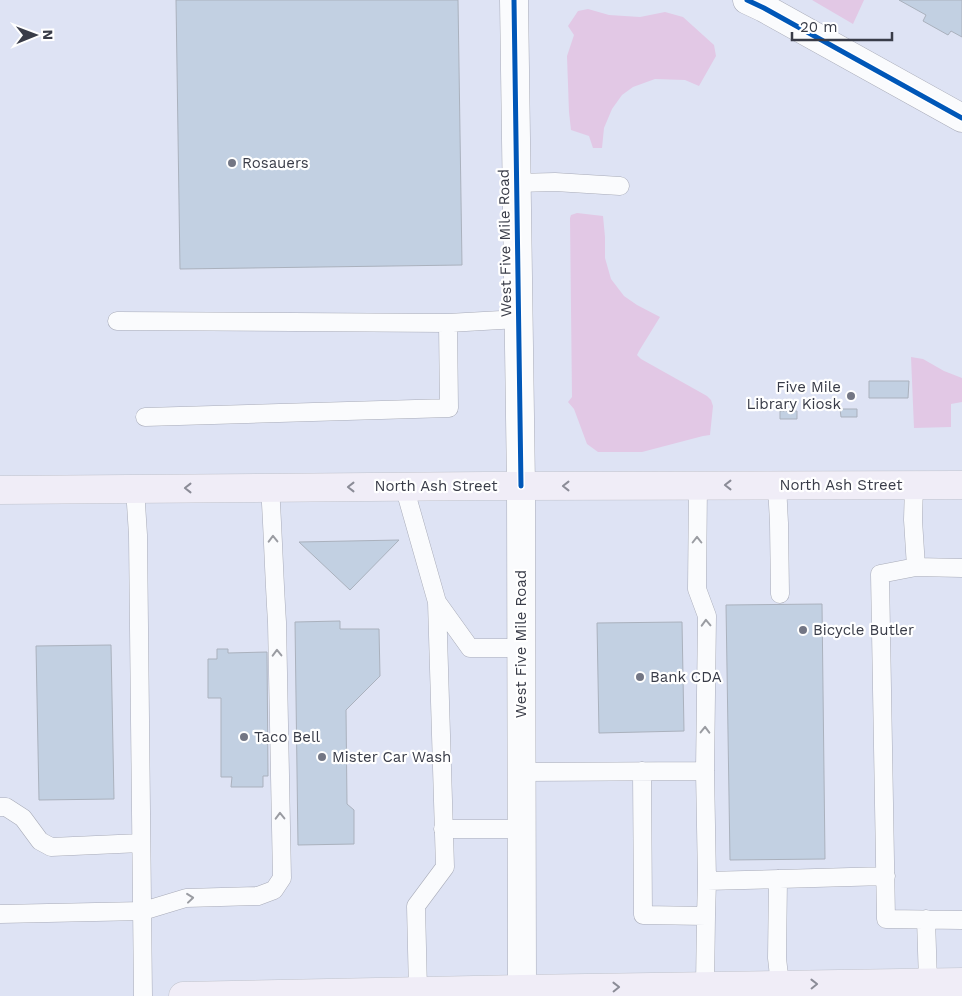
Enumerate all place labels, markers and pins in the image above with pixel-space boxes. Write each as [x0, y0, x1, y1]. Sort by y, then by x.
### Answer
place label: Rosauers [242, 154, 309, 172]
marker: Rosauers [226, 157, 238, 169]
place label: Five Mile Library Kiosk [746, 378, 841, 413]
marker: Five Mile Library Kiosk [845, 390, 857, 402]
place label: Bicycle Butler [813, 621, 914, 639]
marker: Bicycle Butler [797, 624, 809, 636]
place label: Bank CDA [650, 668, 722, 686]
marker: Bank CDA [634, 671, 646, 683]
place label: Taco Bell [254, 728, 321, 746]
marker: Taco Bell [238, 731, 250, 743]
place label: Mister Car Wash [332, 748, 451, 766]
marker: Mister Car Wash [316, 751, 328, 763]

